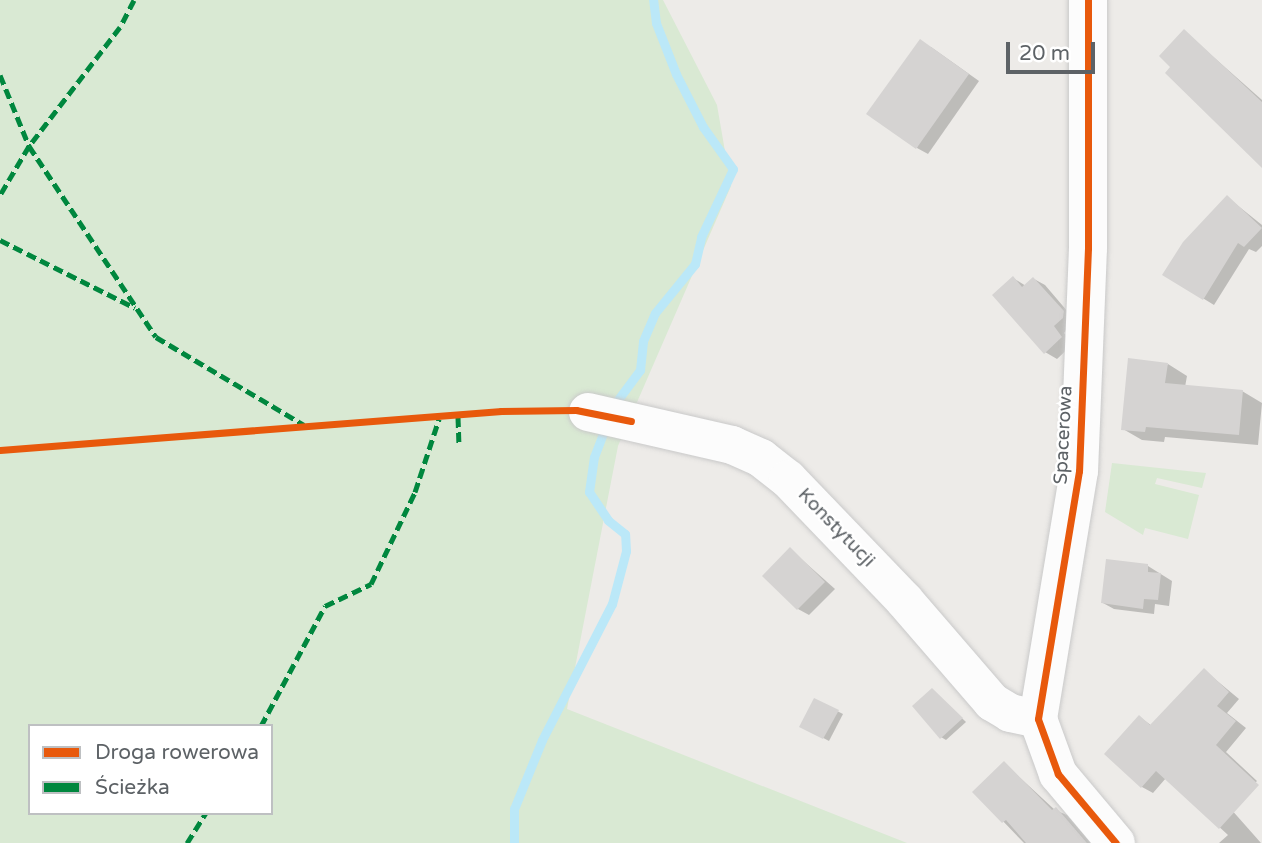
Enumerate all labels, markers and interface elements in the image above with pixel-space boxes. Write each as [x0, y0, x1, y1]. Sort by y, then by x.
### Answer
scale bar [1010, 28, 1099, 72]
text: 20 m [1019, 41, 1070, 66]
street label: Spacerowa [1050, 385, 1078, 485]
street label: Konstytucji [793, 484, 879, 572]
legend [28, 724, 273, 815]
text: Droga rowerowa [95, 740, 259, 765]
text: Ścieżka [95, 775, 170, 800]

